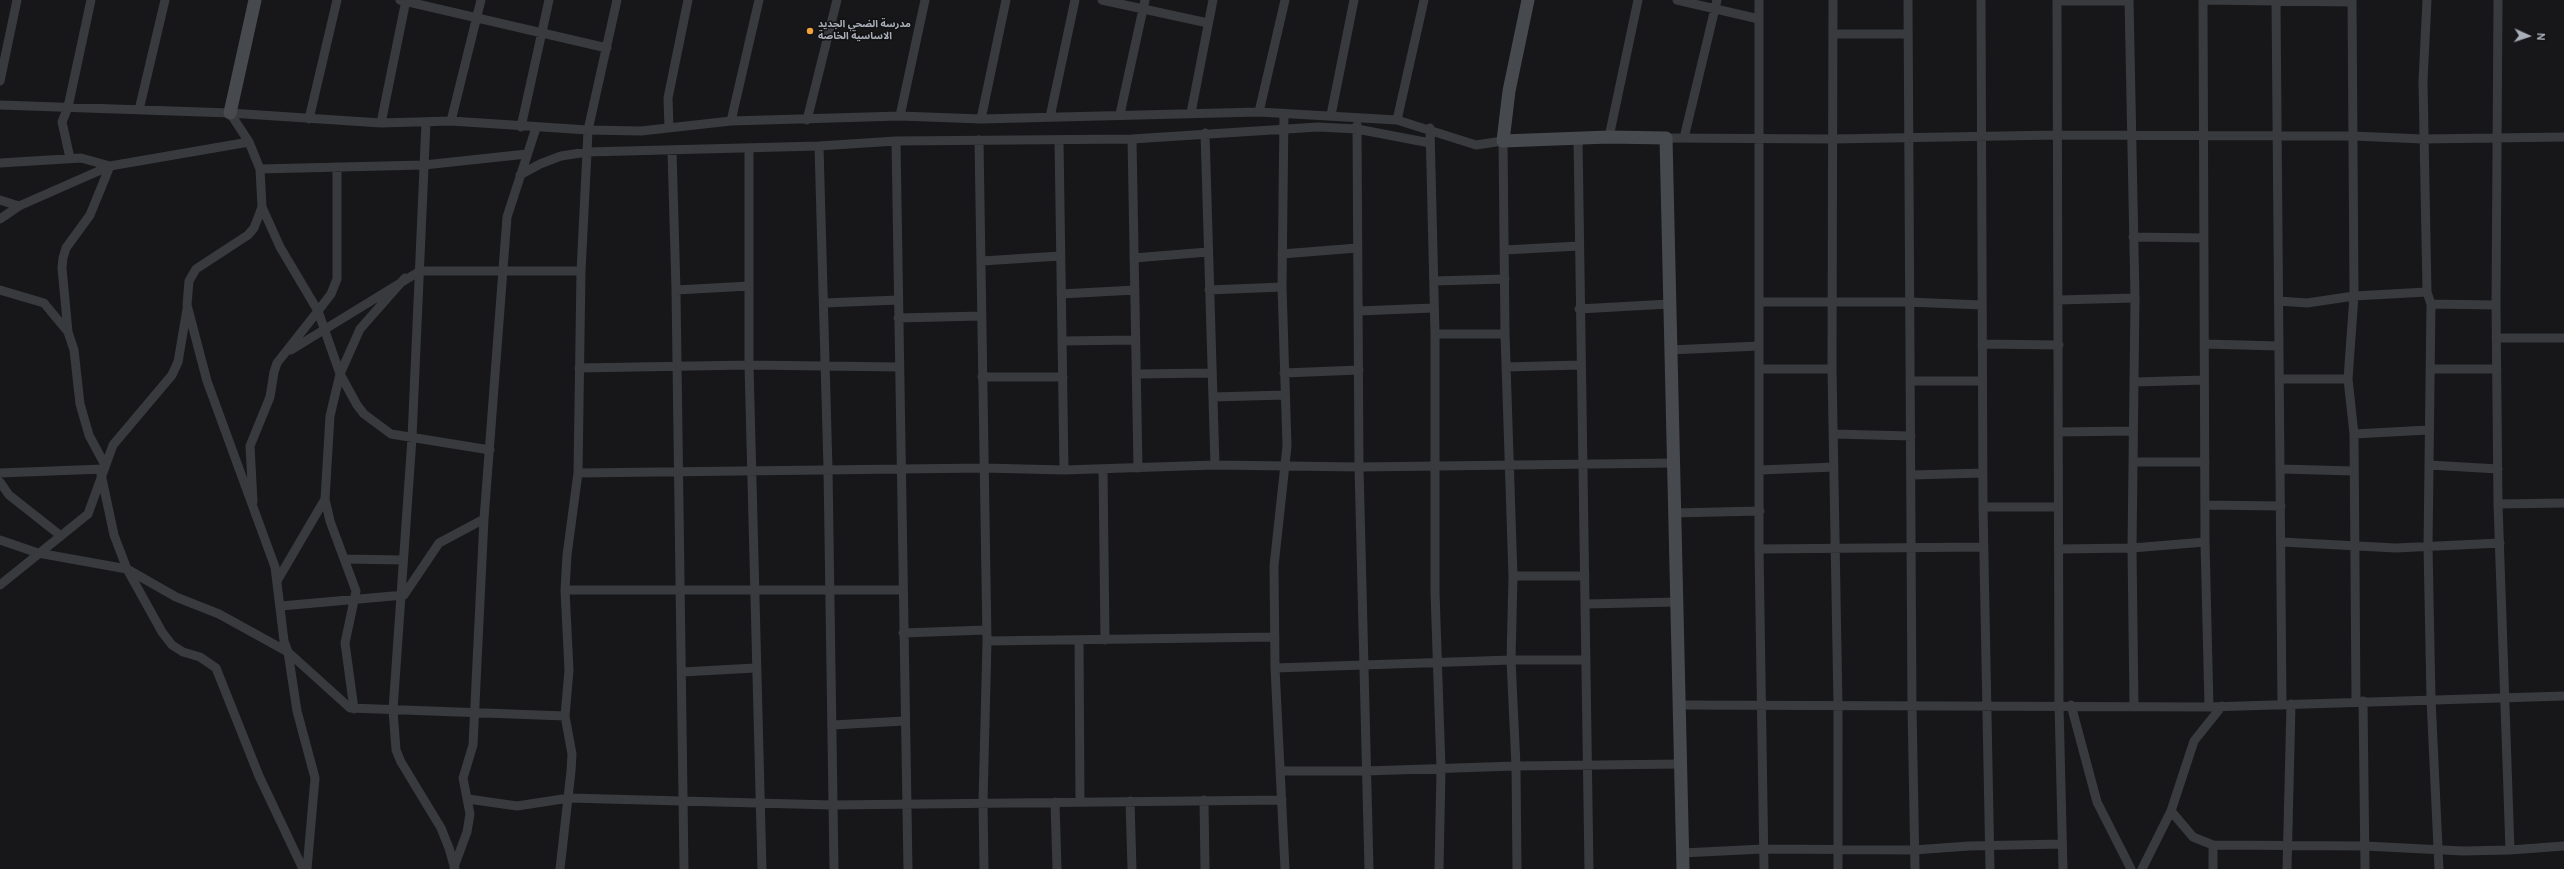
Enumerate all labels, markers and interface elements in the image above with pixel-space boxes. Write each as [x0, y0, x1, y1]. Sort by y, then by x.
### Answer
north arrow [2508, 16, 2548, 56]
place label: مدرسة الضحي الجديد الاساسية الخاصة [818, 19, 911, 42]
marker: مدرسة الضحي الجديد الاساسية الخاصة [805, 26, 815, 36]
text: N [2533, 32, 2547, 41]

